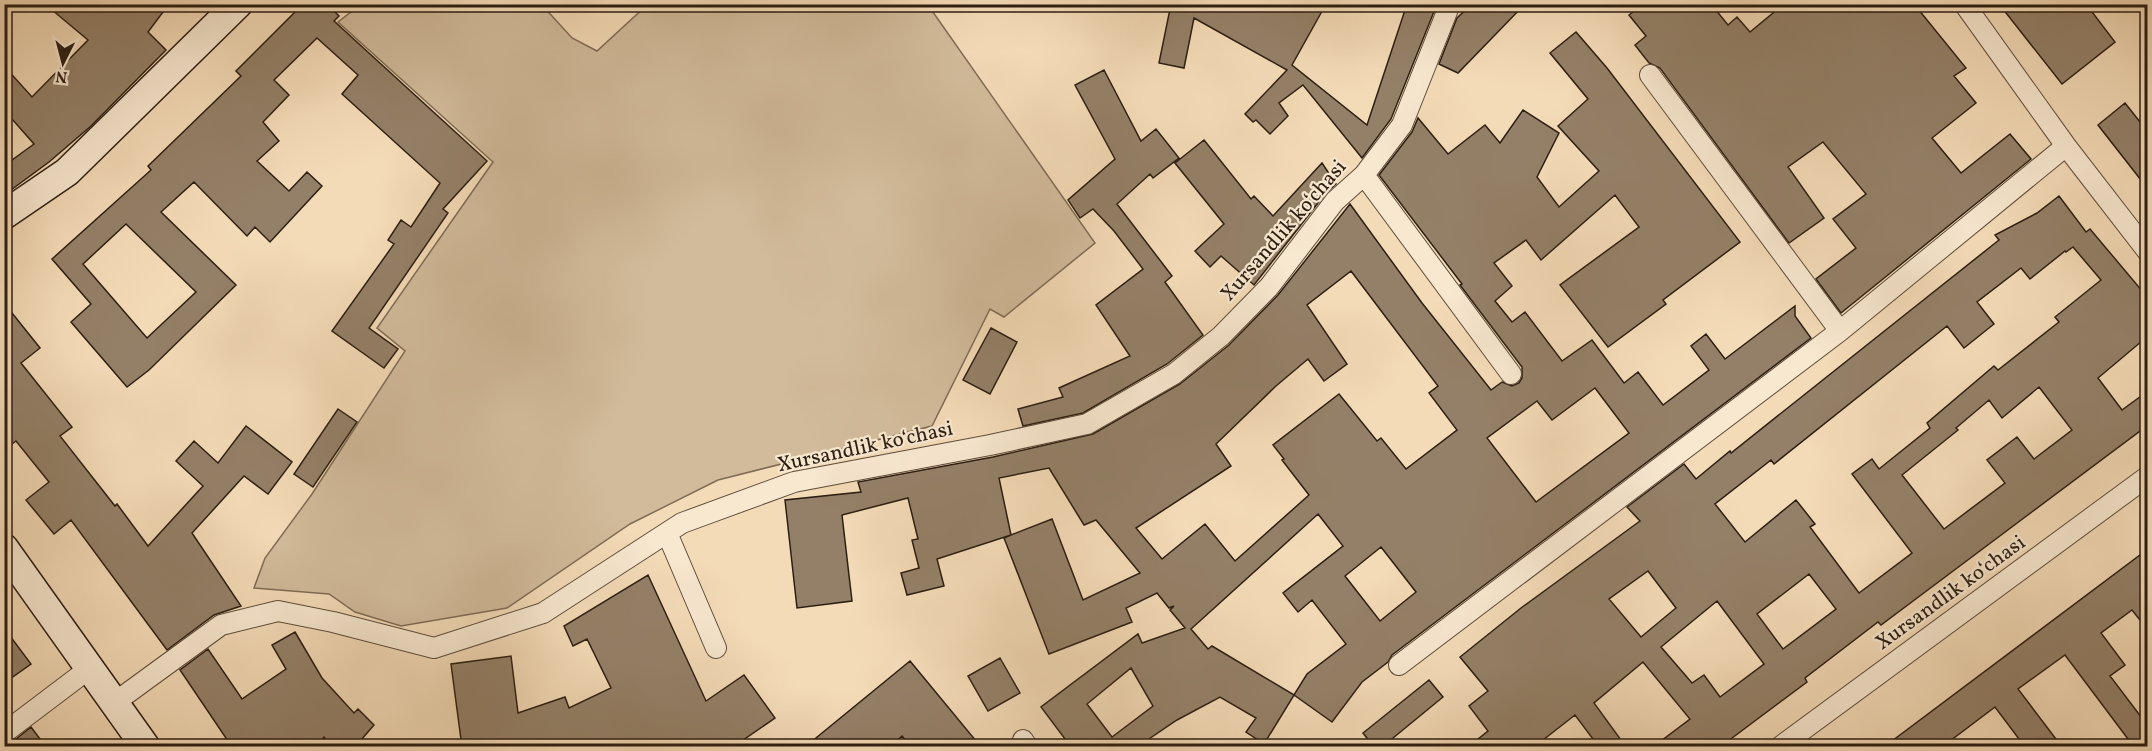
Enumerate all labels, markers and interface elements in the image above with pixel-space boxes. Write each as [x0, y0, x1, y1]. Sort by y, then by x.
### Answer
north arrow [33, 33, 93, 93]
text: N [54, 64, 69, 87]
street label: Xursandlik koʻchasi [1214, 154, 1354, 308]
street label: Xursandlik koʻchasi [775, 415, 956, 480]
street label: Xursandlik koʻchasi [1870, 529, 2032, 658]

